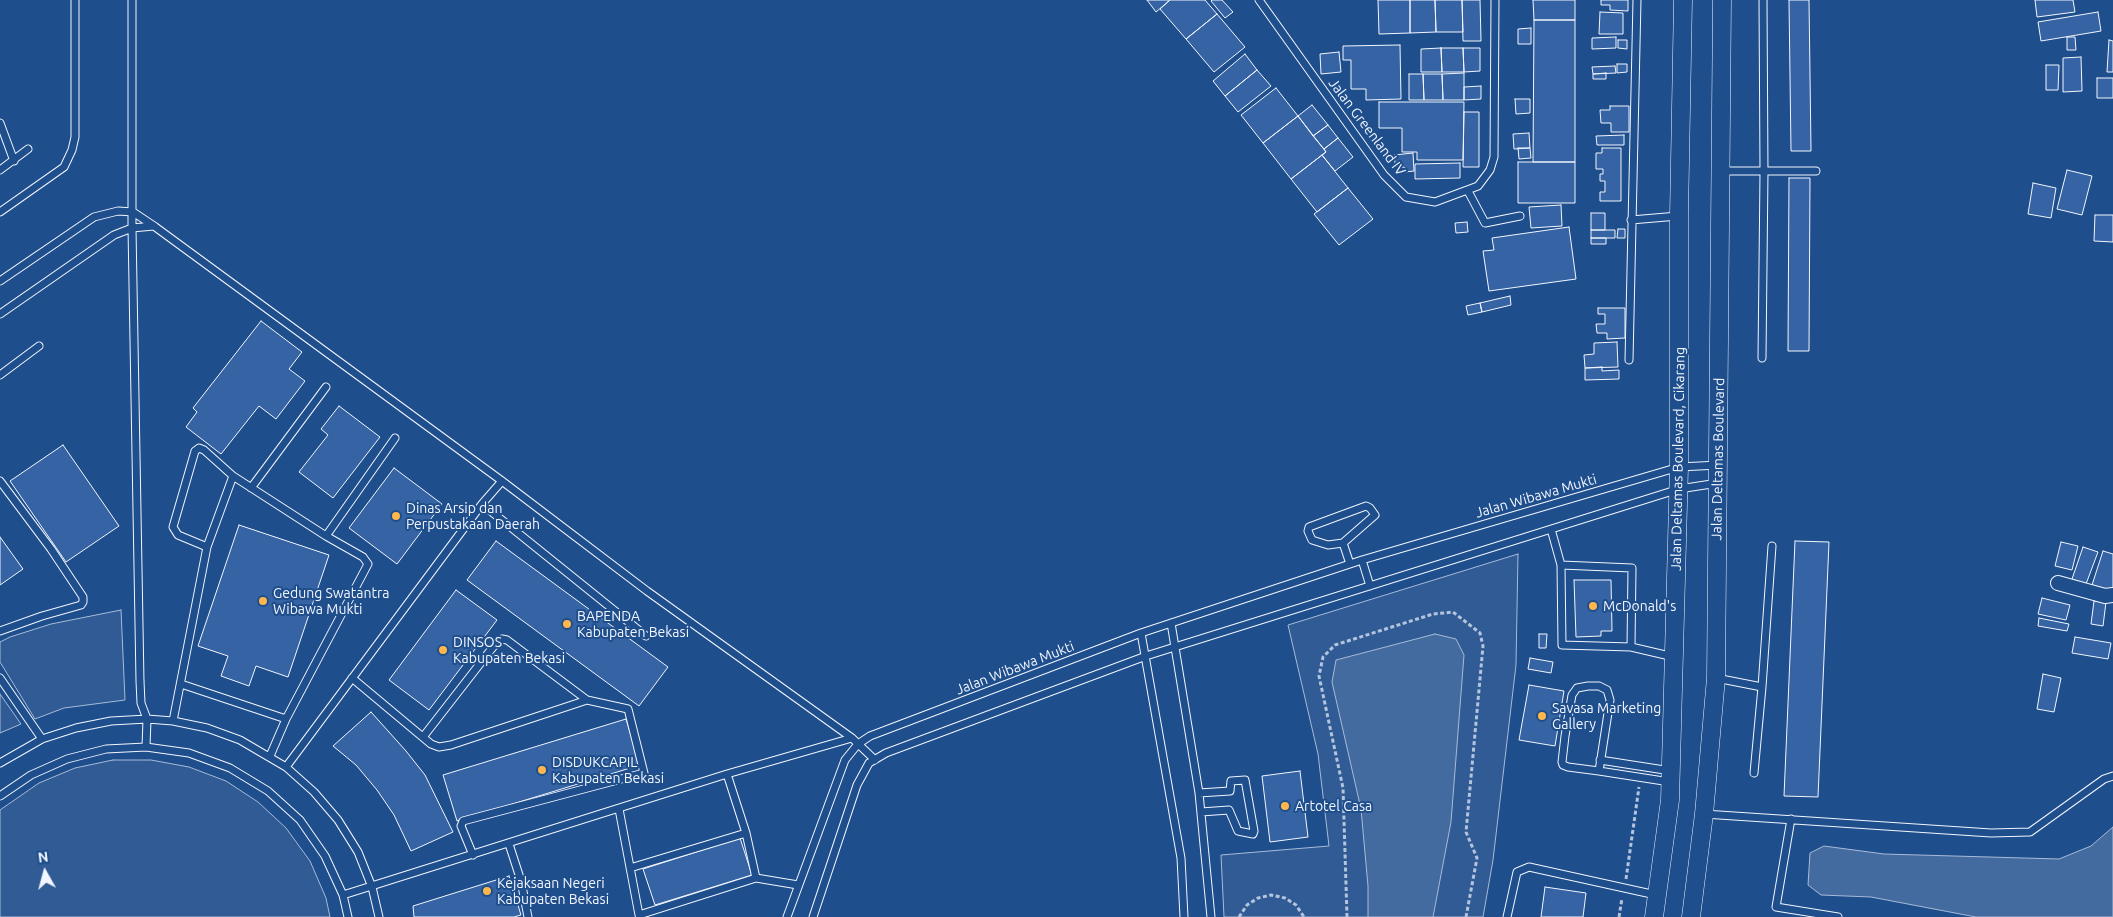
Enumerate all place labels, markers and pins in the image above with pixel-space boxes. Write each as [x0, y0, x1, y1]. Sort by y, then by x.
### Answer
place label: Dinas Arsip dan Perpustakaan Daerah [406, 500, 540, 532]
marker: Dinas Arsip dan Perpustakaan Daerah [390, 510, 402, 522]
place label: Gedung Swatantra Wibawa Mukti [273, 585, 389, 618]
marker: Gedung Swatantra Wibawa Mukti [257, 595, 269, 607]
place label: McDonald's [1603, 598, 1676, 614]
marker: McDonald's [1587, 600, 1599, 612]
place label: BAPENDA Kabupaten Bekasi [577, 608, 689, 640]
marker: BAPENDA Kabupaten Bekasi [561, 618, 573, 630]
place label: DINSOS Kabupaten Bekasi [453, 634, 565, 666]
marker: DINSOS Kabupaten Bekasi [437, 644, 449, 656]
place label: Savasa Marketing Gallery [1552, 700, 1661, 732]
marker: Savasa Marketing Gallery [1536, 710, 1548, 722]
place label: DISDUKCAPIL Kabupaten Bekasi [552, 754, 664, 786]
marker: DISDUKCAPIL Kabupaten Bekasi [536, 764, 548, 776]
place label: Artotel Casa [1295, 798, 1372, 814]
marker: Artotel Casa [1279, 800, 1291, 812]
place label: Kejaksaan Negeri Kabupaten Bekasi [497, 875, 609, 908]
marker: Kejaksaan Negeri Kabupaten Bekasi [481, 885, 493, 897]

